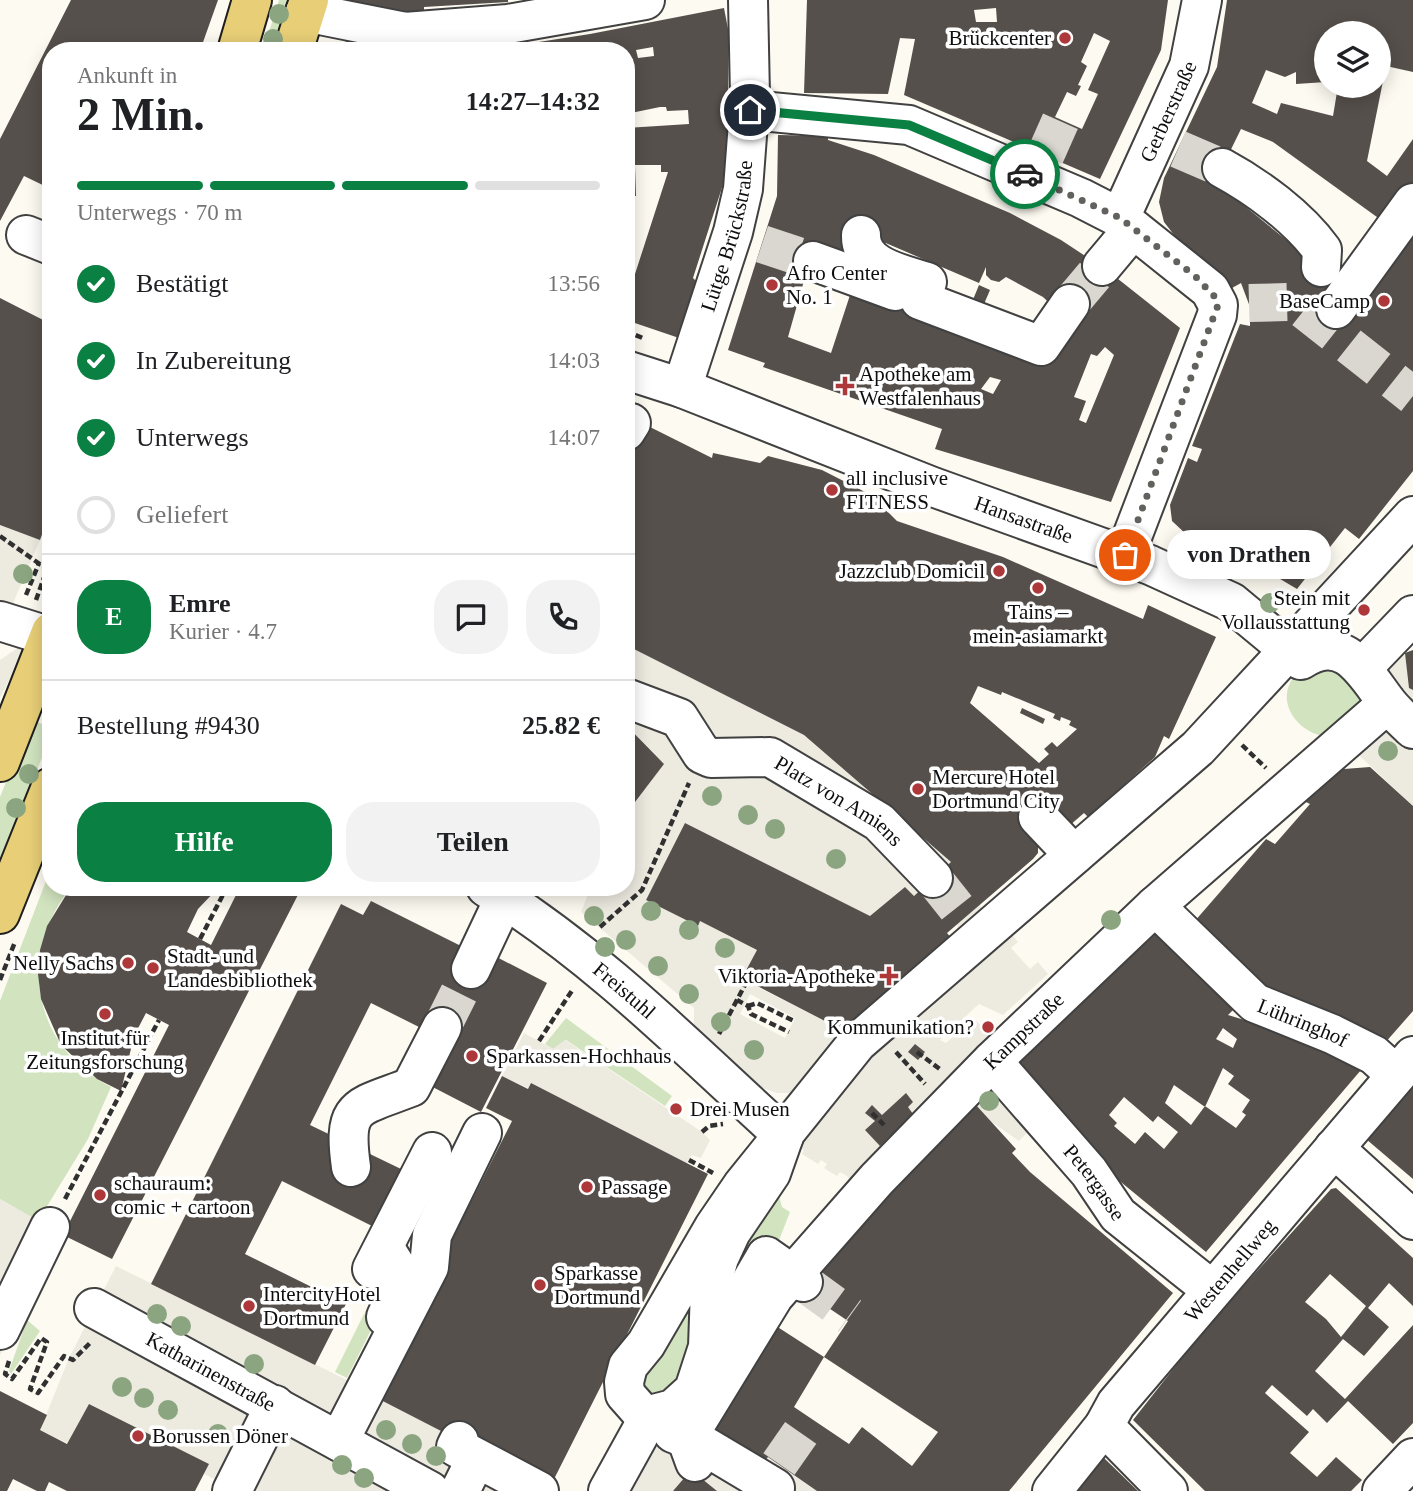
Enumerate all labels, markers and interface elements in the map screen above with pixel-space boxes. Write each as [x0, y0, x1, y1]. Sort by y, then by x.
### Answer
map controls [1314, 21, 1391, 98]
button: layers [1314, 21, 1391, 98]
place label: Brückcenter [948, 26, 1051, 50]
marker: Brückcenter [1057, 30, 1073, 46]
street label: Gerberstraße [1135, 57, 1202, 166]
text: Ankunft in [77, 63, 177, 88]
pin [720, 80, 780, 140]
text: 14:27–14:32 [466, 87, 600, 116]
text: 2 Min. [77, 89, 205, 140]
icon: home [731, 91, 769, 129]
courier [990, 139, 1060, 209]
icon: car [1006, 155, 1044, 193]
street label: Lütge Brückstraße [696, 160, 757, 315]
text: Unterwegs · 70 m [77, 200, 242, 225]
place label: Afro Center No. 1 [786, 261, 887, 309]
icon: check [77, 265, 115, 303]
text: Bestätigt [136, 269, 228, 298]
text: 13:56 [548, 271, 600, 296]
marker: Afro Center No. 1 [764, 277, 780, 293]
place label: BaseCamp [1279, 289, 1370, 313]
marker: BaseCamp [1376, 293, 1392, 309]
icon: check [77, 342, 115, 380]
text: In Zubereitung [136, 346, 291, 375]
text: 14:03 [548, 348, 600, 373]
place label: Apotheke am Westfalenhaus [859, 362, 981, 410]
marker: Apotheke am Westfalenhaus [837, 378, 853, 394]
icon: check [77, 419, 115, 457]
text: Unterwegs [136, 423, 249, 452]
text: 14:07 [548, 425, 600, 450]
place label: all inclusive FITNESS [846, 466, 948, 514]
marker: all inclusive FITNESS [824, 482, 840, 498]
street label: Hansastraße [971, 491, 1076, 548]
text: Geliefert [136, 500, 228, 529]
pin [1095, 525, 1155, 585]
callout: von Drathen [1167, 530, 1332, 580]
icon: bag [1106, 536, 1144, 574]
text: von Drathen [1187, 542, 1311, 567]
place label: Jazzclub Domicil [839, 559, 985, 583]
marker: Jazzclub Domicil [991, 563, 1007, 579]
button: chat [434, 580, 508, 654]
button: phone [526, 580, 600, 654]
marker: Tains – mein-asiamarkt [1030, 580, 1046, 596]
place label: Stein mit Vollausstattung [1221, 586, 1350, 634]
text: Emre [169, 589, 231, 618]
place label: Tains – mein-asiamarkt [973, 600, 1103, 648]
text: E [105, 602, 123, 631]
marker: Stein mit Vollausstattung [1356, 602, 1372, 618]
text: Kurier · 4.7 [169, 619, 277, 644]
text: Bestellung #9430 [77, 711, 260, 740]
text: 25.82 € [522, 711, 600, 740]
street label: Platz von Amiens [770, 751, 908, 851]
place label: Mercure Hotel Dortmund City [932, 765, 1060, 813]
marker: Mercure Hotel Dortmund City [910, 781, 926, 797]
button: Hilfe [77, 802, 332, 882]
button: Teilen [346, 802, 600, 882]
place label: Stadt- und Landesbibliothek [167, 944, 313, 992]
place label: Nelly Sachs [13, 951, 114, 975]
marker: Nelly Sachs [120, 955, 136, 971]
street label: Freistuhl [588, 957, 661, 1024]
marker: Stadt- und Landesbibliothek [145, 960, 161, 976]
place label: Viktoria-Apotheke [718, 964, 875, 988]
marker: Viktoria-Apotheke [881, 968, 897, 984]
street label: Kampstraße [979, 987, 1069, 1075]
street label: Lühringhof [1254, 993, 1352, 1052]
marker: Institut für Zeitungsforschung [97, 1006, 113, 1022]
place label: Kommunikation? [827, 1015, 974, 1039]
marker: Kommunikation? [980, 1019, 996, 1035]
place label: Institut für Zeitungsforschung [26, 1026, 184, 1074]
place label: Sparkassen-Hochhaus [486, 1044, 671, 1068]
marker: Sparkassen-Hochhaus [464, 1048, 480, 1064]
place label: Drei Musen [690, 1097, 790, 1121]
marker: Drei Musen [668, 1101, 684, 1117]
street label: Petergasse [1059, 1140, 1130, 1225]
place label: schauraum: comic + cartoon [114, 1171, 251, 1219]
place label: Passage [601, 1175, 668, 1199]
marker: Passage [579, 1179, 595, 1195]
marker: schauraum: comic + cartoon [92, 1187, 108, 1203]
street label: Westenhellweg [1179, 1214, 1281, 1327]
place label: Sparkasse Dortmund [554, 1261, 641, 1309]
marker: Sparkasse Dortmund [532, 1277, 548, 1293]
place label: IntercityHotel Dortmund [263, 1282, 381, 1330]
marker: IntercityHotel Dortmund [241, 1298, 257, 1314]
street label: Katharinenstraße [142, 1327, 280, 1416]
place label: Borussen Döner [152, 1424, 288, 1448]
marker: Borussen Döner [130, 1428, 146, 1444]

